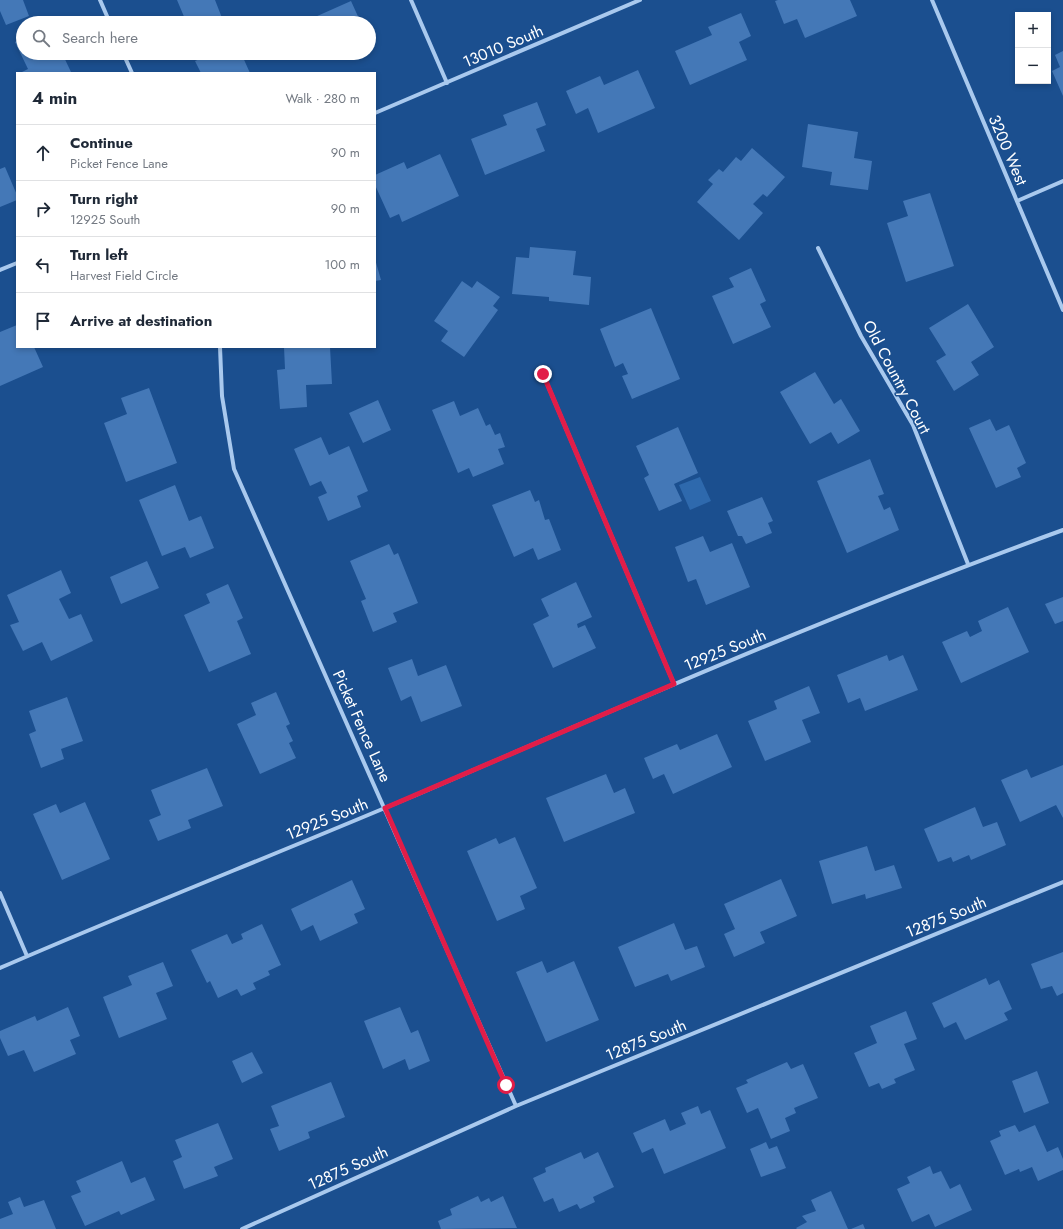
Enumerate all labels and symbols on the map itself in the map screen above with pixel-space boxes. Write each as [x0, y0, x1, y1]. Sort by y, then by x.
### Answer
street label: 13010 South [459, 19, 547, 73]
street label: 3200 West [983, 111, 1033, 189]
street label: Old Country Court [857, 316, 937, 438]
route end [534, 365, 552, 383]
street label: 12925 South [681, 623, 769, 677]
street label: Picket Fence Lane [327, 666, 397, 786]
street label: 12925 South [283, 792, 371, 846]
street label: 12875 South [902, 890, 990, 944]
street label: 12875 South [602, 1013, 690, 1067]
route start [497, 1076, 515, 1094]
street label: 12875 South [304, 1140, 392, 1196]

